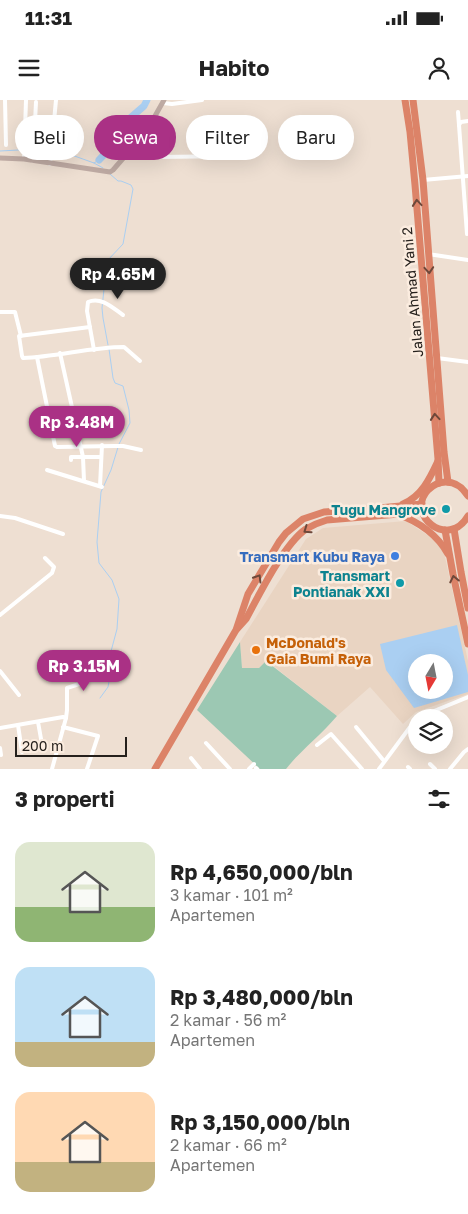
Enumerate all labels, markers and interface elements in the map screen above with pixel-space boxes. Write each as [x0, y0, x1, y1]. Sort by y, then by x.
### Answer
text: 11:31 [25, 6, 72, 29]
icon: menu [15, 54, 43, 82]
text: Habito [198, 54, 270, 81]
icon: person [425, 54, 453, 82]
chip: Beli [15, 115, 84, 160]
chip: Sewa [94, 115, 176, 160]
chip: Filter [186, 115, 268, 160]
chip: Baru [278, 115, 354, 160]
one-way arrow [412, 198, 423, 206]
street label: Jalan Ahmad Yani 2 [398, 226, 426, 358]
pin: Rp 4.65M [66, 258, 170, 300]
text: Rp 4.65M [81, 264, 155, 284]
one-way arrow [423, 267, 434, 275]
pin: Rp 3.48M [25, 406, 129, 448]
text: Rp 3.48M [40, 412, 114, 432]
one-way arrow [429, 413, 440, 421]
place label: Tugu Mangrove [331, 501, 436, 518]
marker: Tugu Mangrove [440, 503, 452, 515]
one-way arrow [303, 524, 313, 533]
place label: Transmart Kubu Raya [239, 548, 385, 565]
marker: Transmart Kubu Raya [389, 550, 401, 562]
place label: Transmart Pontianak XXI [293, 567, 390, 600]
one-way arrow [251, 574, 261, 583]
one-way arrow [450, 575, 460, 584]
marker: Transmart Pontianak XXI [394, 577, 406, 589]
place label: McDonald's Gaia Bumi Raya [266, 634, 371, 667]
marker: McDonald's Gaia Bumi Raya [250, 644, 262, 656]
pin: Rp 3.15M [32, 650, 136, 692]
north arrow [408, 654, 452, 699]
map controls [408, 654, 453, 754]
text: Rp 3.15M [48, 656, 120, 676]
button: layers [408, 709, 453, 754]
scale bar [15, 734, 128, 757]
text: 200 m [22, 737, 63, 754]
icon: filters [425, 785, 453, 813]
text: 3 properti [15, 786, 115, 812]
text: Rp 4,650,000/bln [170, 859, 353, 885]
icon: home [55, 862, 115, 922]
text: 3 kamar · 101 m² [170, 885, 293, 905]
text: Apartemen [170, 905, 255, 925]
text: Rp 3,480,000/bln [170, 984, 353, 1010]
icon: home [55, 987, 115, 1047]
text: 2 kamar · 56 m² [170, 1010, 286, 1030]
text: Apartemen [170, 1030, 255, 1050]
text: Rp 3,150,000/bln [170, 1109, 350, 1135]
icon: home [55, 1112, 115, 1172]
text: 2 kamar · 66 m² [170, 1135, 287, 1155]
text: Apartemen [170, 1155, 255, 1175]

